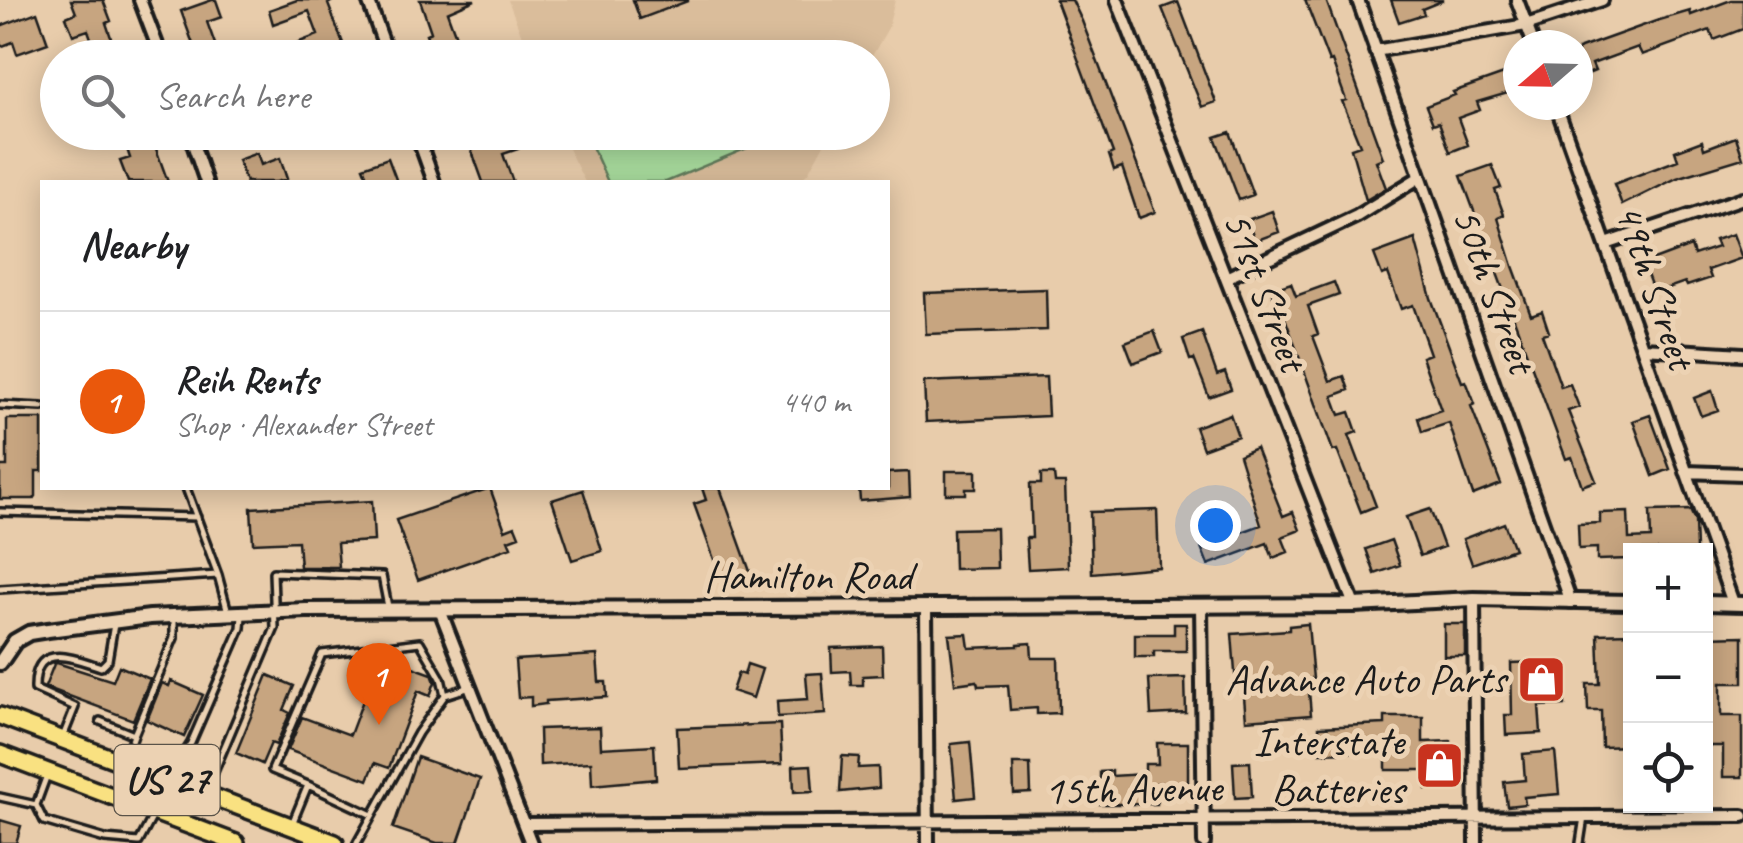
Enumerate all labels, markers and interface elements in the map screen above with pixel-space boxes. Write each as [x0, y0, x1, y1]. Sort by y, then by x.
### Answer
north arrow [1503, 30, 1593, 120]
search box [40, 40, 890, 150]
icon: search [75, 68, 130, 123]
text: Search here [155, 72, 310, 119]
street label: 49th Street [1602, 196, 1709, 380]
street label: 50th Street [1440, 200, 1550, 384]
street label: 51st Street [1210, 204, 1321, 382]
text: Nearby [80, 219, 186, 272]
text: Reih Rents [175, 357, 318, 404]
text: 1 [105, 381, 120, 422]
text: 440 m [781, 381, 850, 422]
text: Shop · Alexander Street [175, 404, 432, 445]
your location [1190, 500, 1241, 551]
map controls [1623, 543, 1713, 813]
button: + [1623, 543, 1713, 633]
street label: Hamilton Road [704, 550, 919, 603]
button: − [1623, 633, 1713, 723]
pin: 1 [346, 642, 412, 725]
place label: Advance Auto Parts [1225, 653, 1510, 706]
shop icon: Advance Auto Parts [1515, 653, 1567, 705]
place label: Interstate Batteries [1253, 715, 1408, 816]
button: locate [1623, 723, 1713, 813]
shop icon: Interstate Batteries [1413, 739, 1465, 791]
road number: US 27 [114, 745, 220, 815]
street label: 15th Avenue [1044, 761, 1225, 817]

